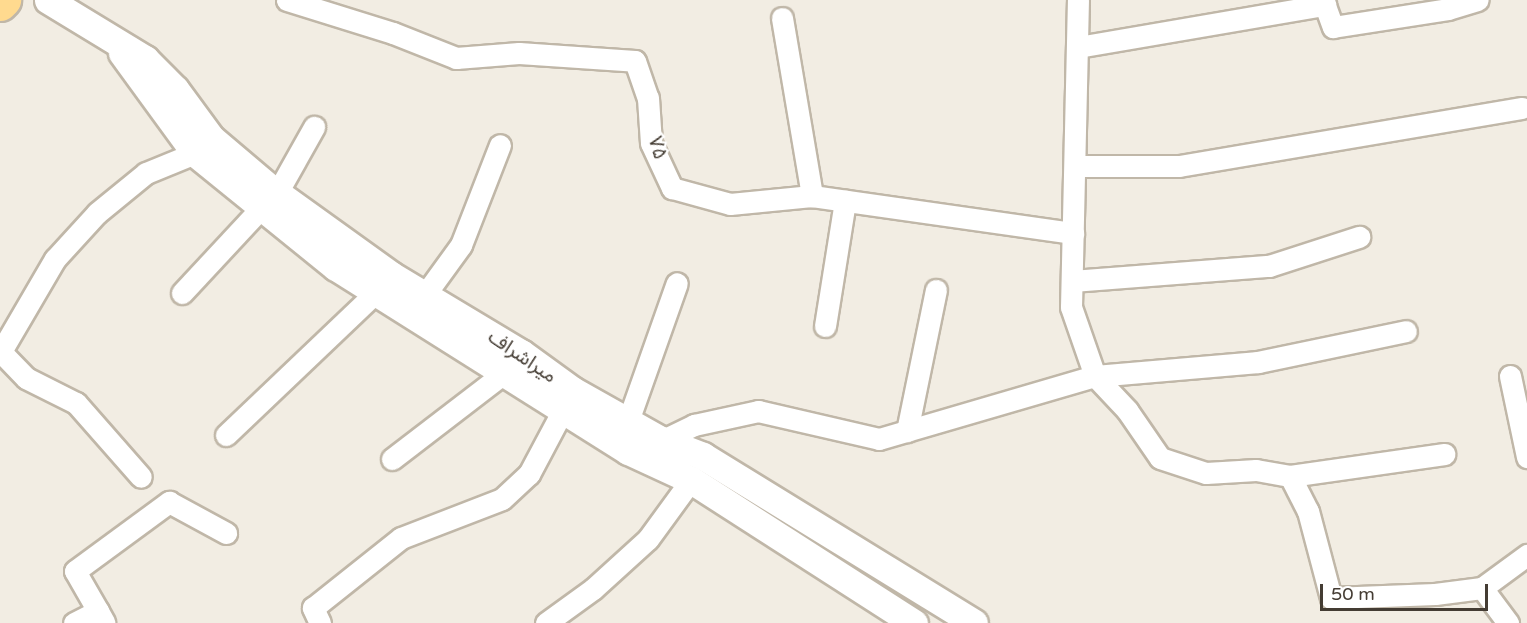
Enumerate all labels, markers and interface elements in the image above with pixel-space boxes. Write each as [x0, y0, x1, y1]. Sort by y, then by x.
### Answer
street label: ۷۵ [642, 134, 672, 162]
street label: میراشراف [483, 325, 561, 389]
scale bar [1323, 572, 1491, 610]
text: 50 m [1331, 583, 1375, 605]

